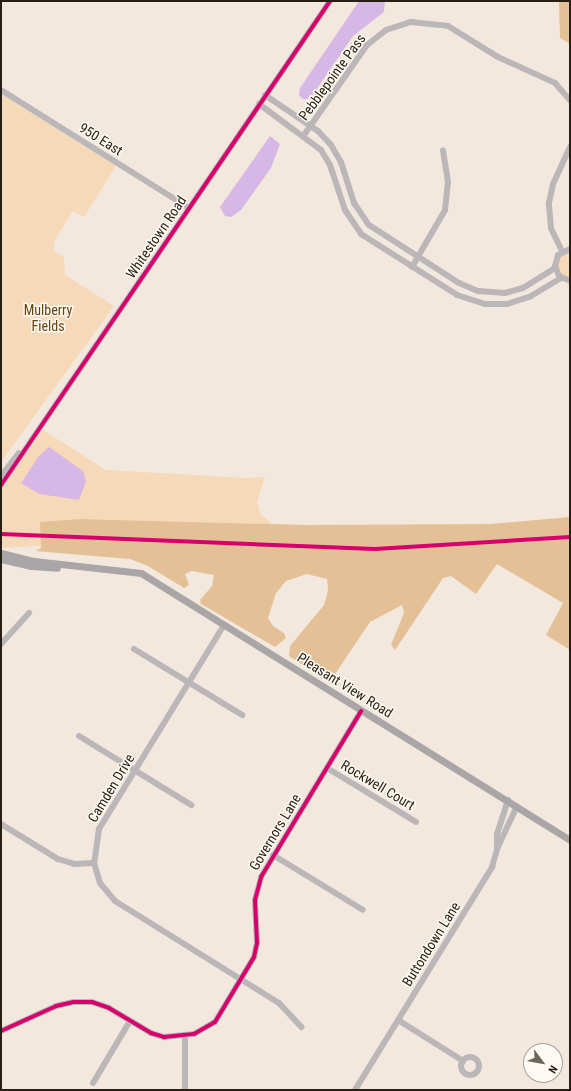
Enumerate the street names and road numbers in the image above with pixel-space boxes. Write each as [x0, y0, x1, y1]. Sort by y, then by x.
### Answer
street label: Pebblepointe Pass [295, 30, 369, 124]
street label: 950 East [76, 119, 126, 159]
street label: Whitestown Road [122, 193, 190, 281]
street label: Pleasant View Road [294, 649, 396, 721]
street label: Camden Drive [84, 751, 138, 825]
street label: Rockwell Court [338, 756, 418, 814]
street label: Governors Lane [246, 791, 304, 873]
street label: Buttondown Lane [398, 899, 464, 989]

